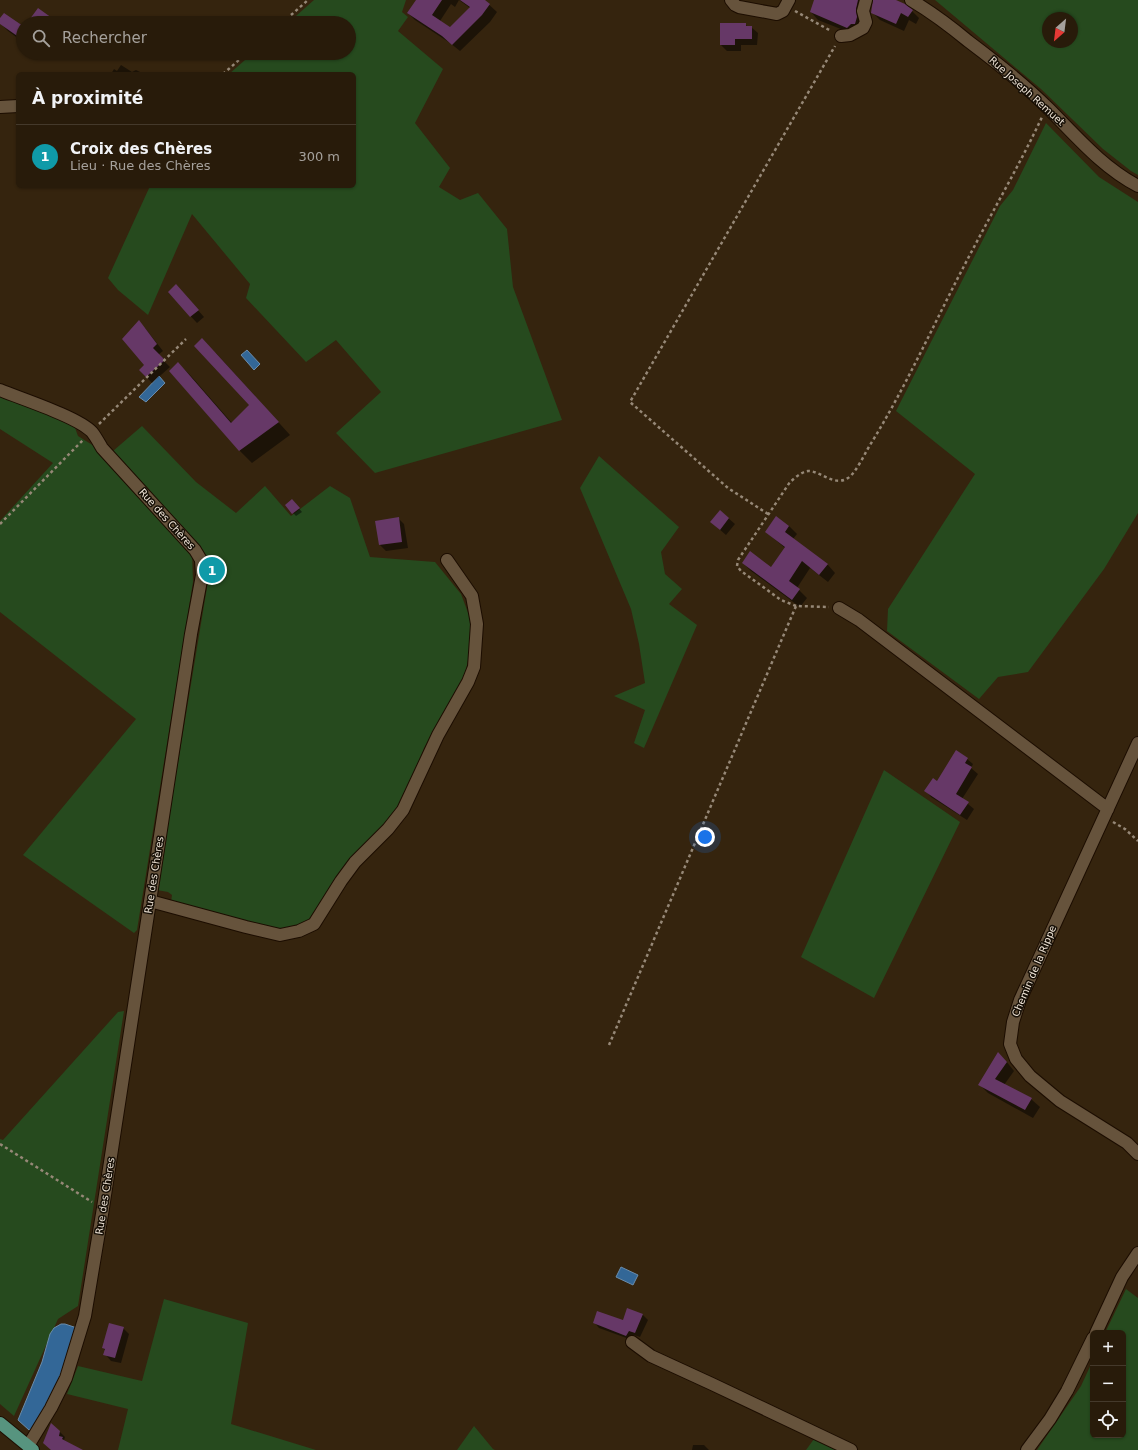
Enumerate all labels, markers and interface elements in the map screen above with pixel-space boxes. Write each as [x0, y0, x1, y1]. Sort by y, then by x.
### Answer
north arrow [1042, 12, 1078, 48]
search box [16, 16, 356, 60]
icon: search [30, 27, 52, 49]
text: Rechercher [62, 29, 147, 47]
street label: Rue Joseph Remuet [987, 54, 1067, 128]
text: À proximité [32, 88, 143, 108]
text: Croix des Chères [70, 140, 212, 158]
text: 1 [40, 149, 50, 164]
text: 300 m [298, 149, 340, 164]
text: Lieu · Rue des Chères [70, 158, 211, 173]
street label: Rue des Chères [137, 486, 197, 552]
pin: 1 [199, 555, 225, 585]
your location [695, 827, 715, 847]
street label: Rue des Chères [142, 836, 166, 914]
street label: Chemin de la Rippe [1010, 924, 1058, 1018]
street label: Rue des Chères [93, 1157, 117, 1235]
map controls [1090, 1330, 1126, 1438]
button: + [1090, 1330, 1126, 1366]
button: − [1090, 1366, 1126, 1402]
button: locate [1090, 1402, 1126, 1438]

